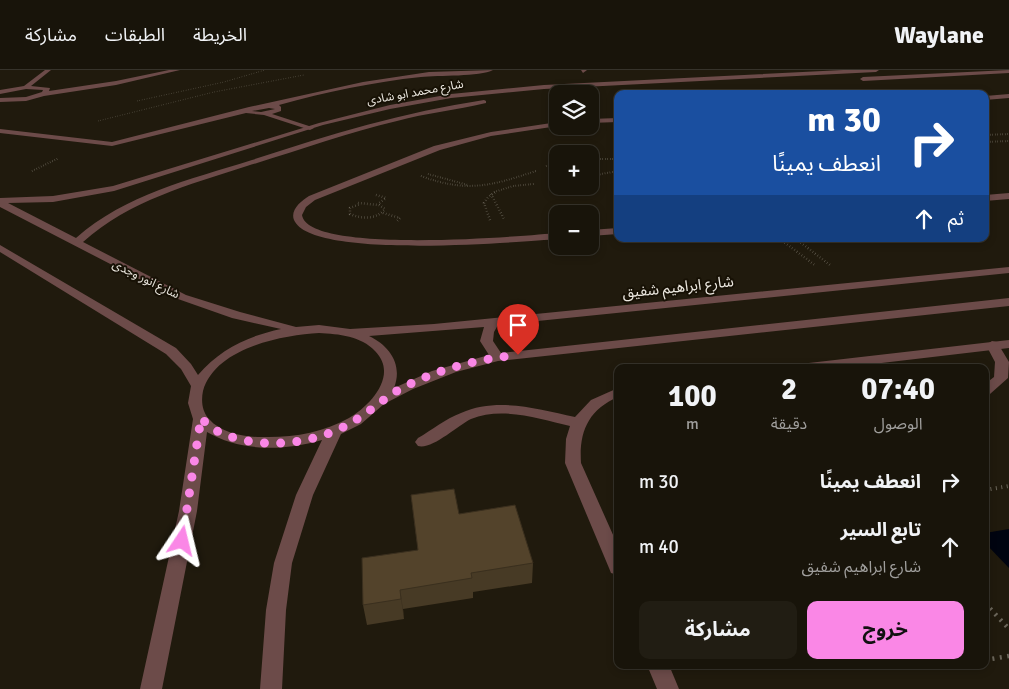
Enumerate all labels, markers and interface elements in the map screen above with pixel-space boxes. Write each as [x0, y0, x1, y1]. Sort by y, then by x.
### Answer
text: Waylane [894, 20, 984, 50]
text: مشاركة [25, 24, 77, 46]
text: الطبقات [105, 24, 165, 46]
text: الخريطة [193, 24, 247, 46]
street label: شارع محمد ابو شادى [365, 77, 465, 109]
map controls [549, 85, 599, 255]
button: layers [549, 85, 599, 135]
text: 30 m [807, 98, 881, 141]
icon: right [899, 110, 964, 175]
button: + [549, 145, 599, 195]
text: انعطف يمينًا [772, 150, 881, 177]
button: − [549, 205, 599, 255]
icon: ahead [910, 205, 938, 233]
text: ثم [948, 207, 964, 231]
street label: شارع انور وجدى [109, 257, 182, 303]
street label: شارع ابراهيم شفيق [621, 272, 735, 305]
pin [497, 304, 539, 355]
icon: arrive [504, 311, 532, 339]
text: 2 [781, 371, 797, 408]
text: 07:40 [861, 371, 935, 408]
text: 100 [668, 378, 717, 415]
text: m [686, 414, 699, 434]
text: دقيقة [771, 414, 807, 434]
text: الوصول [874, 414, 922, 434]
icon: right [936, 468, 964, 496]
text: 30 m [639, 470, 679, 494]
text: انعطف يمينًا [820, 470, 921, 494]
position arrow [155, 514, 207, 566]
text: تابع السير [841, 518, 921, 542]
icon: ahead [936, 533, 964, 561]
text: 40 m [639, 535, 679, 559]
text: شارع ابراهيم شفيق [801, 557, 921, 577]
button: مشاركة [639, 601, 797, 659]
button: خروج [807, 601, 964, 659]

